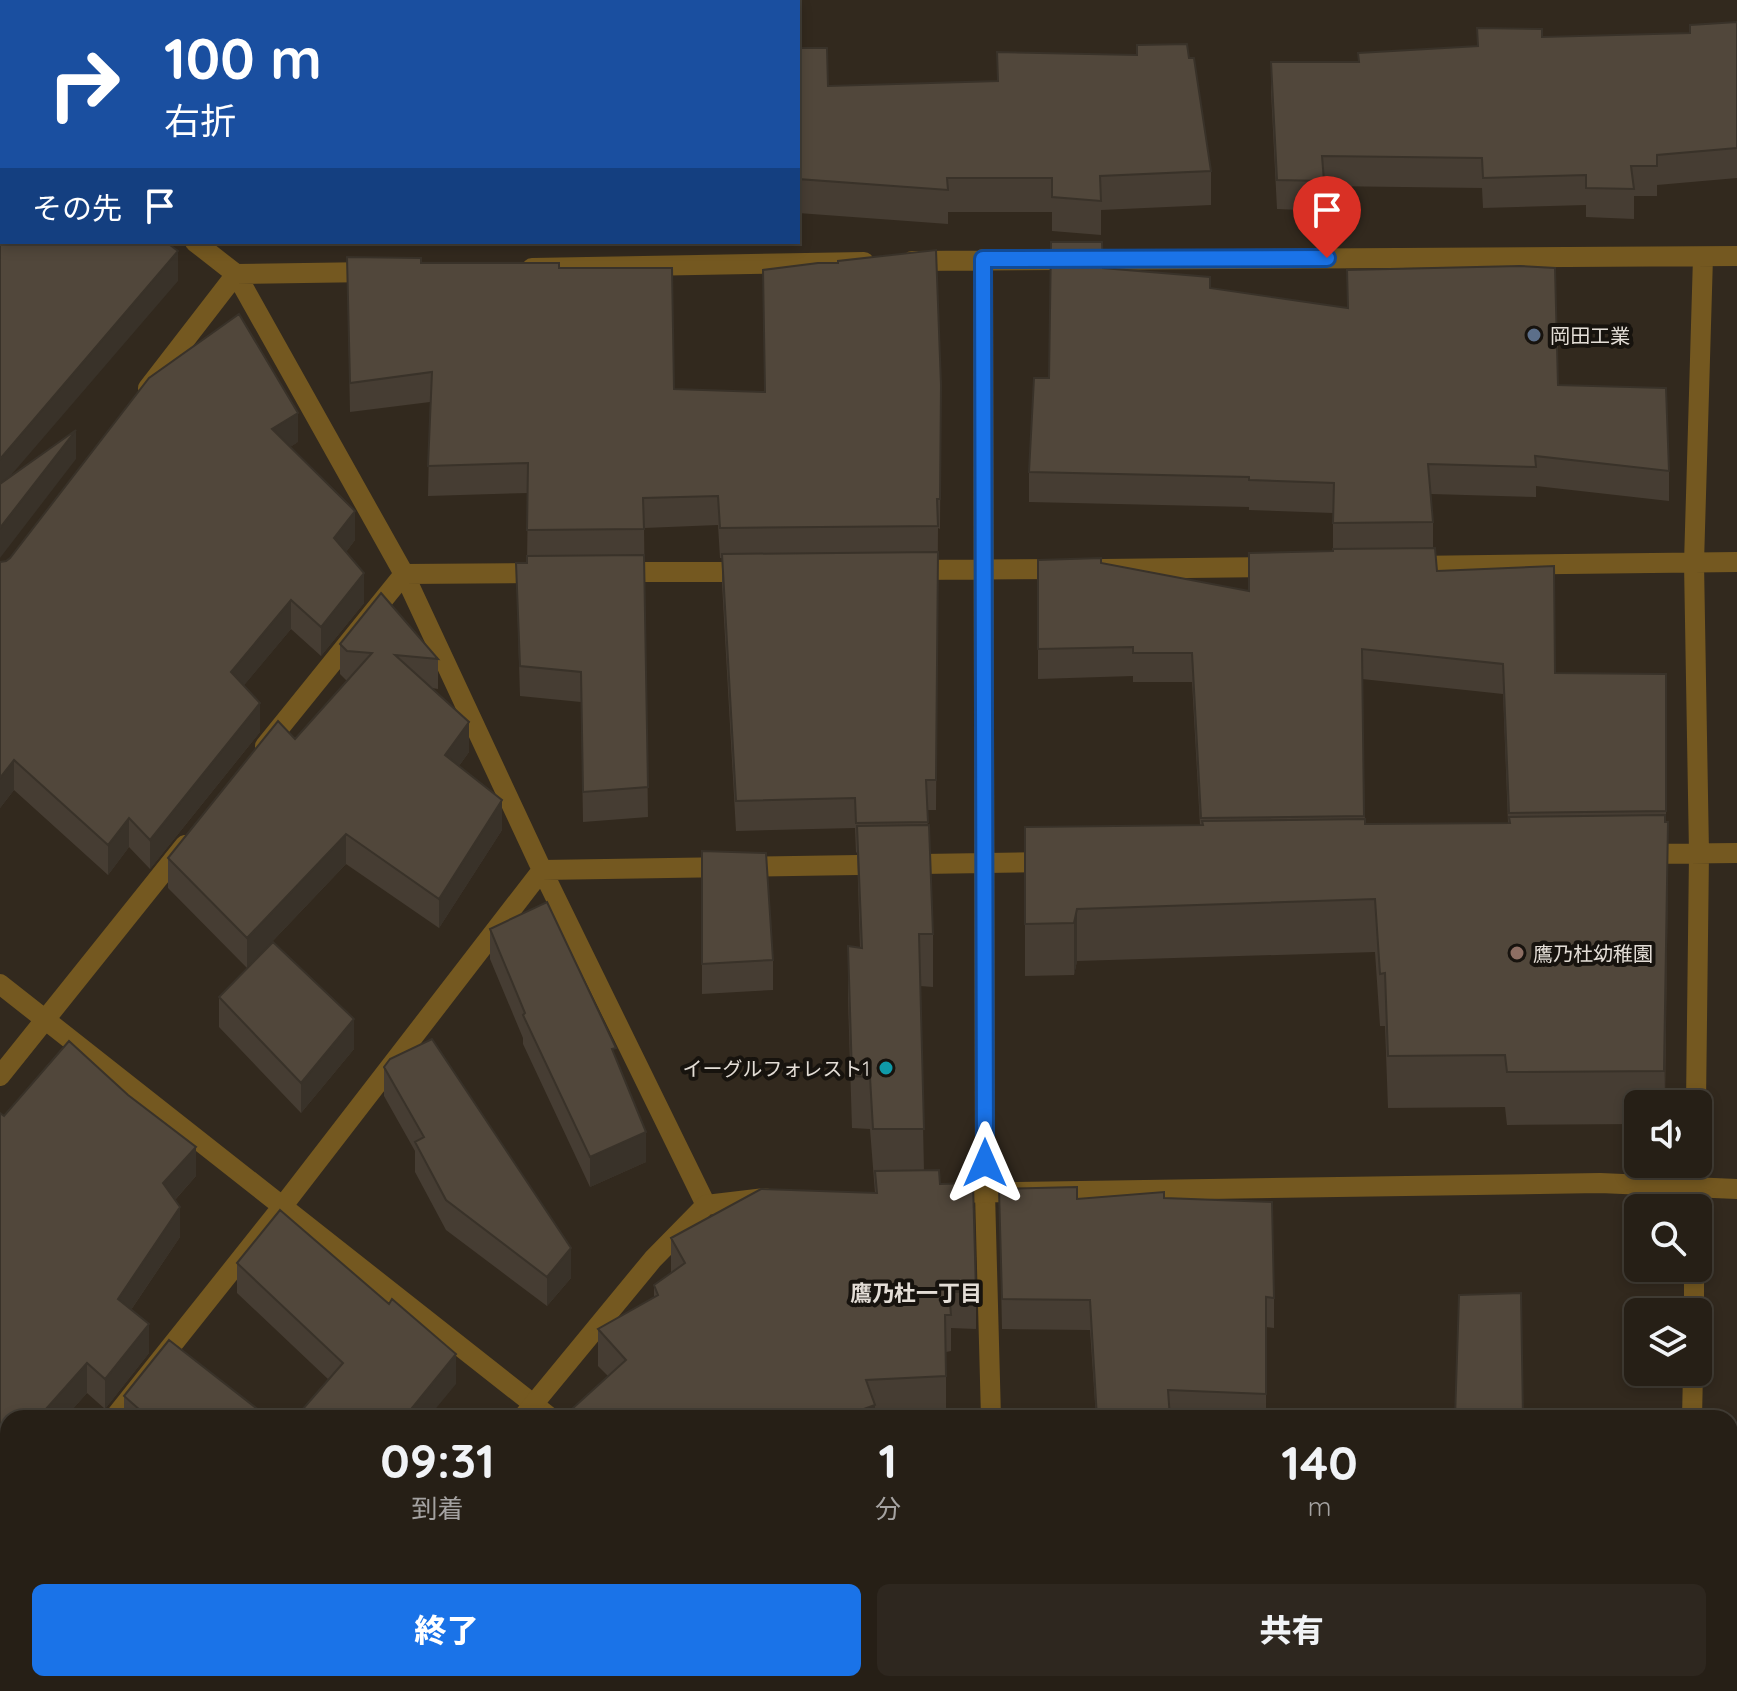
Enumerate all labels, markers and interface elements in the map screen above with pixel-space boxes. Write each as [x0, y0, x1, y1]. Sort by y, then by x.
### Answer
text: 100 m [164, 23, 322, 93]
icon: right [32, 32, 136, 136]
text: 右折 [164, 98, 236, 143]
pin [1293, 176, 1361, 258]
icon: arrive [138, 184, 182, 228]
icon: arrive [1305, 188, 1349, 232]
text: その先 [32, 189, 122, 227]
place label: 岡田工業 [1550, 323, 1630, 348]
marker: 岡田工業 [1525, 326, 1543, 344]
place label: 鷹乃杜幼稚園 [1533, 941, 1653, 966]
marker: 鷹乃杜幼稚園 [1508, 944, 1526, 962]
place label: イーグルフォレスト1 [683, 1056, 870, 1081]
marker: イーグルフォレスト1 [877, 1059, 895, 1077]
map controls [1624, 1090, 1712, 1386]
button: sound [1624, 1090, 1712, 1178]
position arrow [943, 1121, 1027, 1205]
button: search [1624, 1194, 1712, 1282]
district label: 鷹乃杜一丁目 [850, 1279, 982, 1307]
button: layers [1624, 1298, 1712, 1386]
text: 09:31 [380, 1430, 495, 1490]
text: 1 [879, 1430, 897, 1490]
text: 140 [1281, 1432, 1358, 1492]
text: m [1308, 1490, 1331, 1523]
text: 到着 [411, 1492, 463, 1525]
text: 分 [875, 1492, 901, 1525]
button: 終了 [32, 1584, 861, 1676]
button: 共有 [877, 1584, 1706, 1676]

